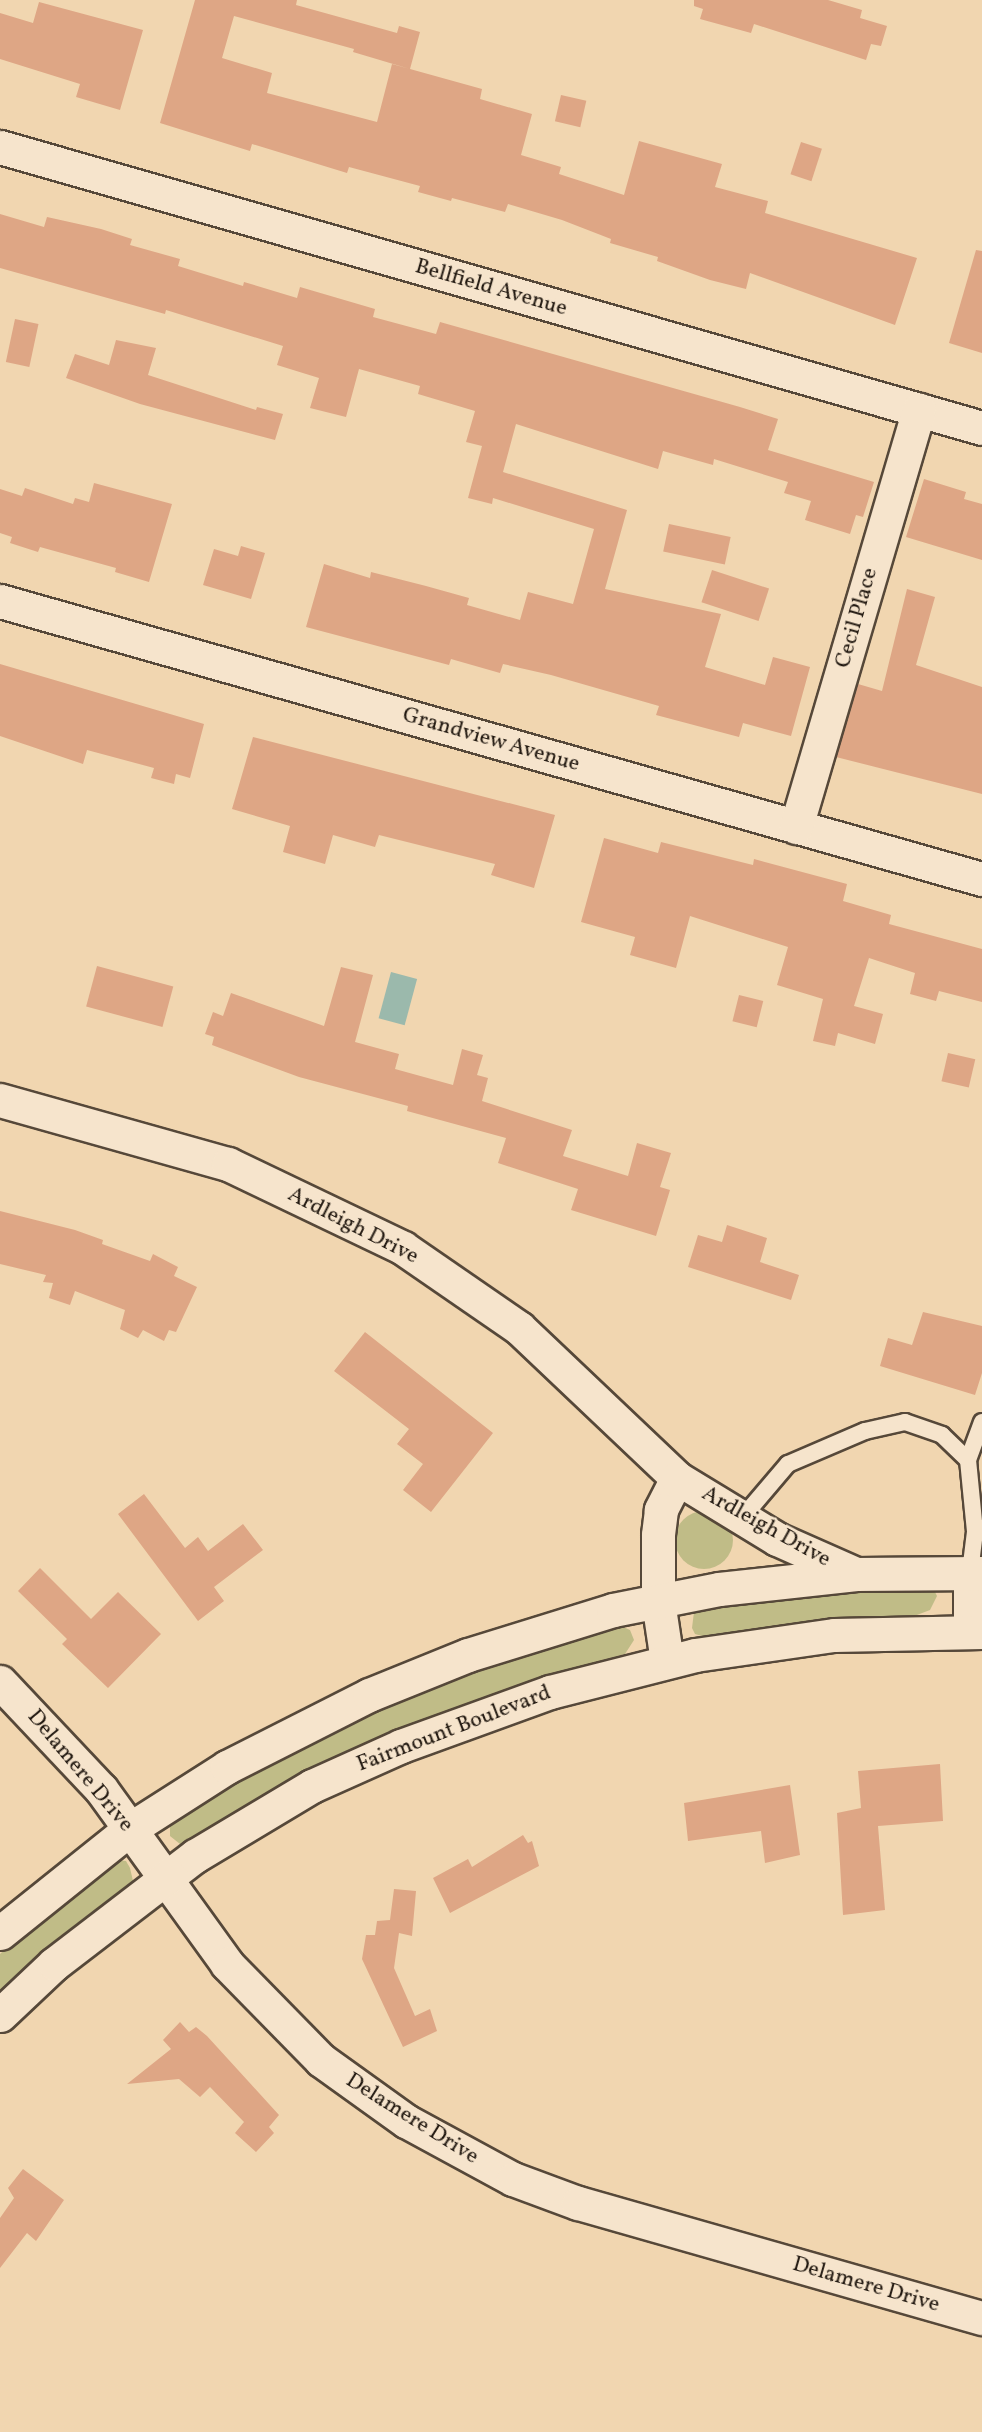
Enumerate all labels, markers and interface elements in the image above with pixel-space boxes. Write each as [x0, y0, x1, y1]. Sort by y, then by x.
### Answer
street label: Bellfield Avenue [412, 254, 570, 322]
street label: Cecil Place [830, 565, 884, 671]
street label: Grandview Avenue [399, 702, 583, 778]
street label: Ardleigh Drive [283, 1182, 423, 1270]
street label: Ardleigh Drive [697, 1481, 835, 1573]
street label: Fairmount Boulevard [353, 1680, 555, 1778]
street label: Delamere Drive [21, 1704, 139, 1838]
street label: Delamere Drive [341, 2068, 483, 2170]
street label: Delamere Drive [789, 2251, 943, 2319]

